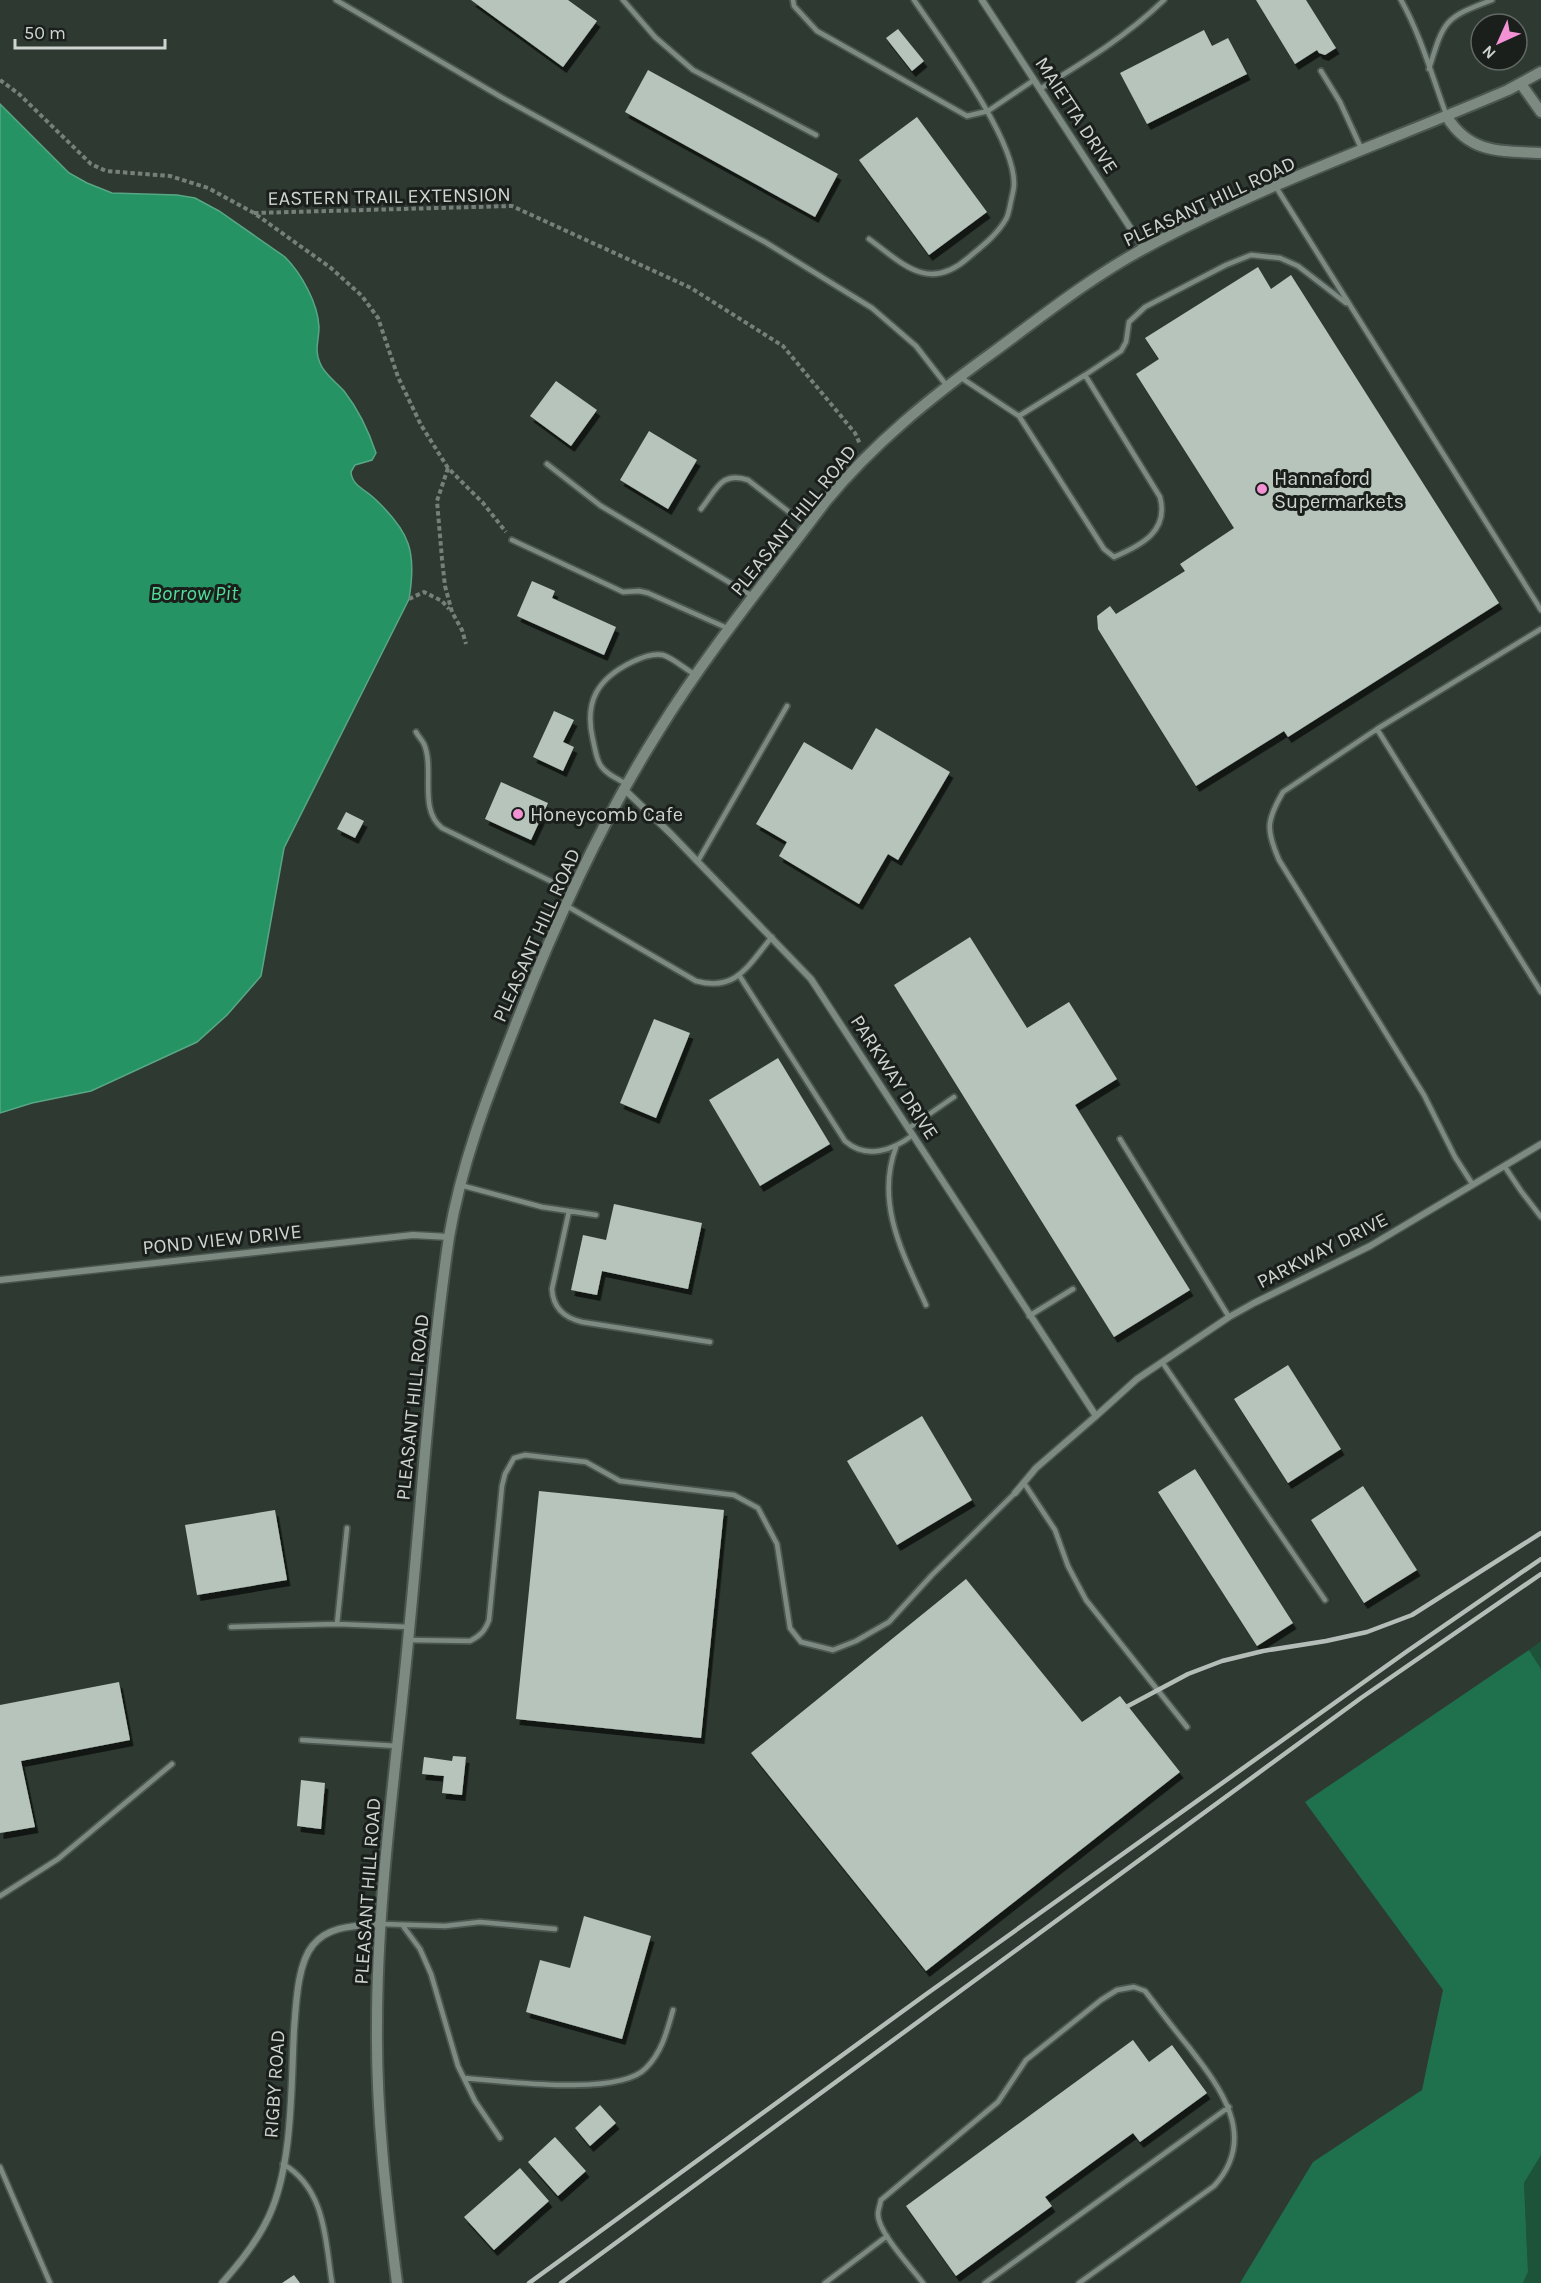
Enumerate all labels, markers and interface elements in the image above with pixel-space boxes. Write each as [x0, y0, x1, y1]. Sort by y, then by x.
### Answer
scale bar [15, 12, 165, 50]
north arrow [1469, 12, 1529, 72]
text: 50 m [24, 22, 66, 44]
text: N [1478, 41, 1500, 63]
street label: MAIETTA DRIVE [1030, 53, 1123, 178]
street label: PLEASANT HILL ROAD [1119, 151, 1299, 251]
street label: EASTERN TRAIL EXTENSION [267, 183, 511, 210]
street label: PLEASANT HILL ROAD [725, 440, 861, 600]
place label: Hannaford Supermarkets [1274, 467, 1404, 513]
marker: Hannaford Supermarkets [1255, 482, 1269, 496]
water label: Borrow Pit [150, 581, 239, 605]
place label: Honeycomb Cafe [530, 803, 683, 826]
marker: Honeycomb Cafe [511, 807, 525, 821]
street label: PLEASANT HILL ROAD [488, 845, 585, 1026]
street label: PARKWAY DRIVE [846, 1011, 943, 1144]
street label: PARKWAY DRIVE [1253, 1208, 1391, 1293]
street label: POND VIEW DRIVE [141, 1220, 303, 1259]
street label: PLEASANT HILL ROAD [391, 1313, 434, 1501]
street label: PLEASANT HILL ROAD [349, 1797, 386, 1985]
street label: RIGBY ROAD [259, 2029, 290, 2139]

